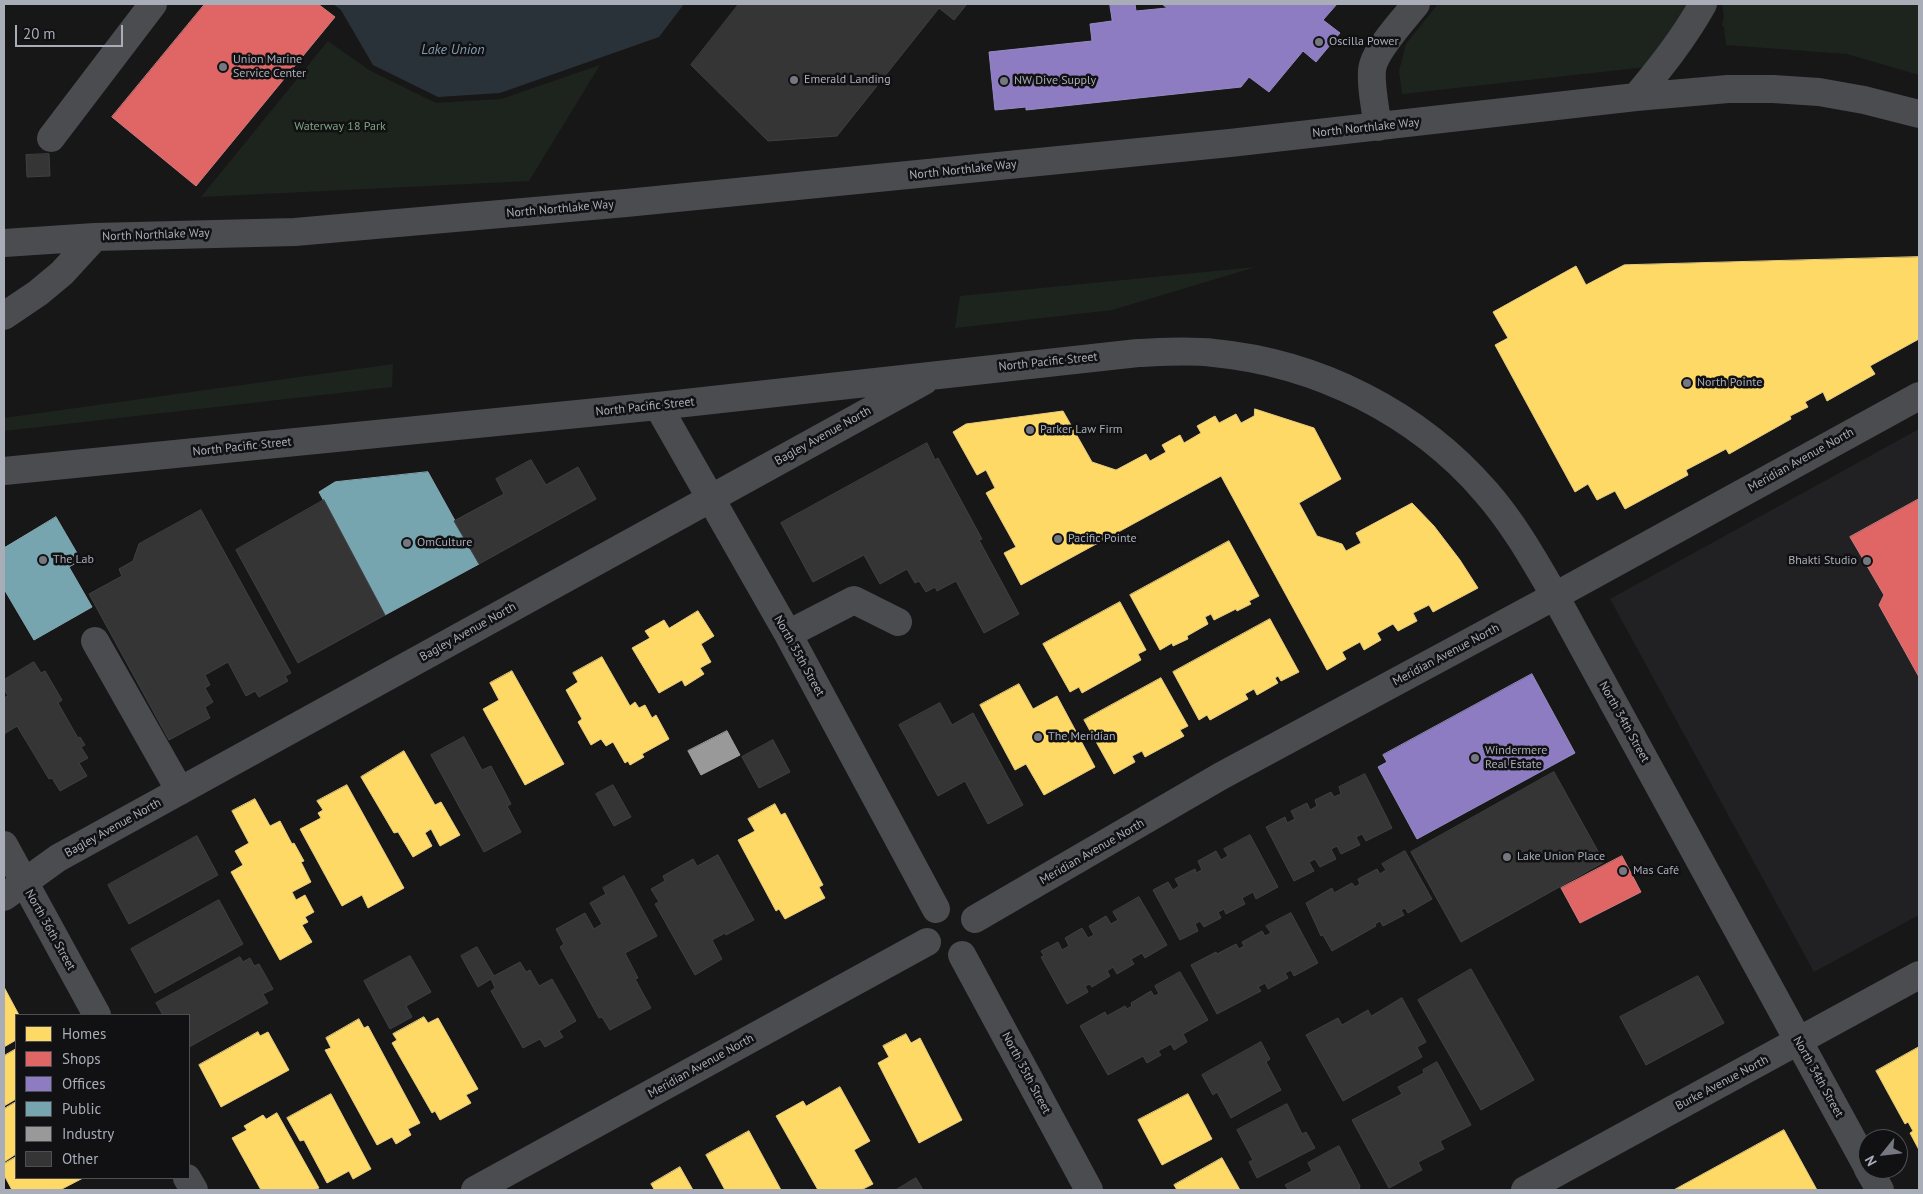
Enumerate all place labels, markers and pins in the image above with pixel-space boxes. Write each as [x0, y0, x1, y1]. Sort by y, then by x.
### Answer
place label: Oscilla Power [1329, 35, 1398, 49]
marker: Oscilla Power [1313, 36, 1325, 48]
place label: Union Marine Service Center [233, 53, 306, 81]
marker: Union Marine Service Center [217, 61, 229, 73]
place label: Emerald Landing [804, 73, 891, 87]
marker: Emerald Landing [788, 74, 800, 86]
place label: NW Dive Supply [1014, 74, 1096, 88]
marker: NW Dive Supply [998, 75, 1010, 87]
place label: North Pointe [1697, 376, 1762, 390]
marker: North Pointe [1681, 377, 1693, 389]
place label: Parker Law Firm [1040, 423, 1122, 437]
marker: Parker Law Firm [1024, 424, 1036, 436]
place label: Pacific Pointe [1068, 532, 1136, 546]
marker: Pacific Pointe [1052, 533, 1064, 545]
place label: OmCulture [417, 536, 472, 550]
marker: OmCulture [401, 537, 413, 549]
place label: The Lab [53, 553, 94, 567]
marker: The Lab [37, 554, 49, 566]
place label: Bhakti Studio [1788, 554, 1857, 568]
marker: Bhakti Studio [1861, 555, 1873, 567]
place label: The Meridian [1048, 730, 1116, 744]
marker: The Meridian [1032, 731, 1044, 743]
place label: Windermere Real Estate [1485, 744, 1547, 772]
marker: Windermere Real Estate [1469, 752, 1481, 764]
place label: Lake Union Place [1517, 850, 1605, 864]
marker: Lake Union Place [1501, 851, 1513, 863]
place label: Mas Café [1633, 864, 1679, 878]
marker: Mas Café [1617, 865, 1629, 877]

